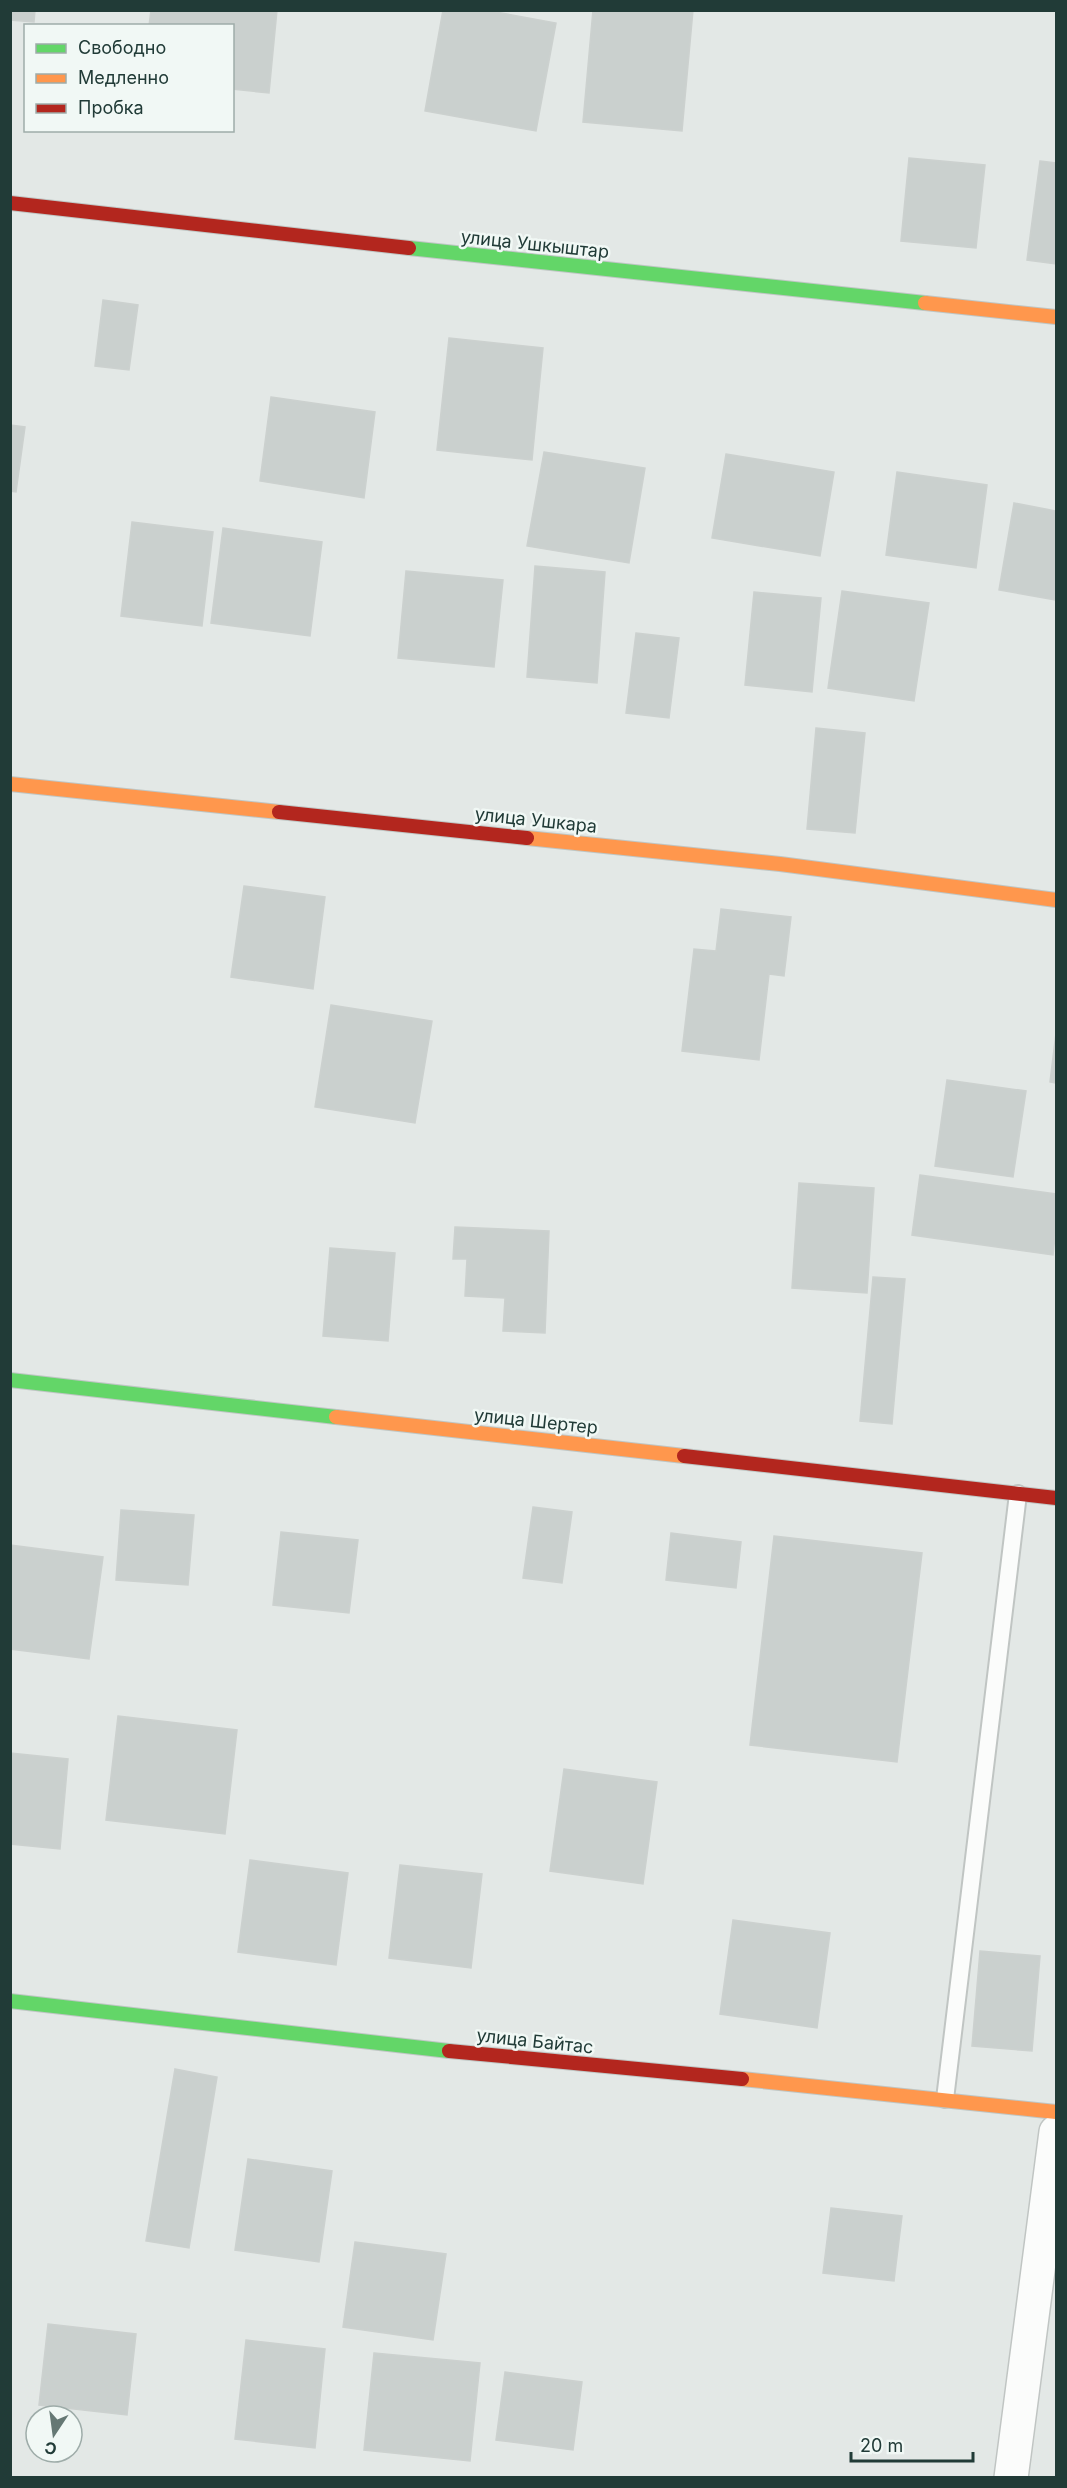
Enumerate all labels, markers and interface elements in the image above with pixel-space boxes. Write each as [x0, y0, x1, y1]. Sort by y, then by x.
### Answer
legend [24, 24, 234, 132]
text: Свободно [78, 37, 166, 58]
text: Медленно [78, 67, 169, 88]
text: Пробка [78, 97, 144, 118]
street label: улица Ушкыштар [460, 226, 610, 262]
street label: улица Ушкара [474, 803, 598, 837]
street label: улица Шертер [473, 1404, 599, 1438]
street label: улица Байтас [476, 2024, 594, 2058]
north arrow [24, 2404, 84, 2464]
scale bar [851, 2425, 972, 2463]
text: 20 m [860, 2435, 903, 2456]
text: С [42, 2438, 59, 2460]

